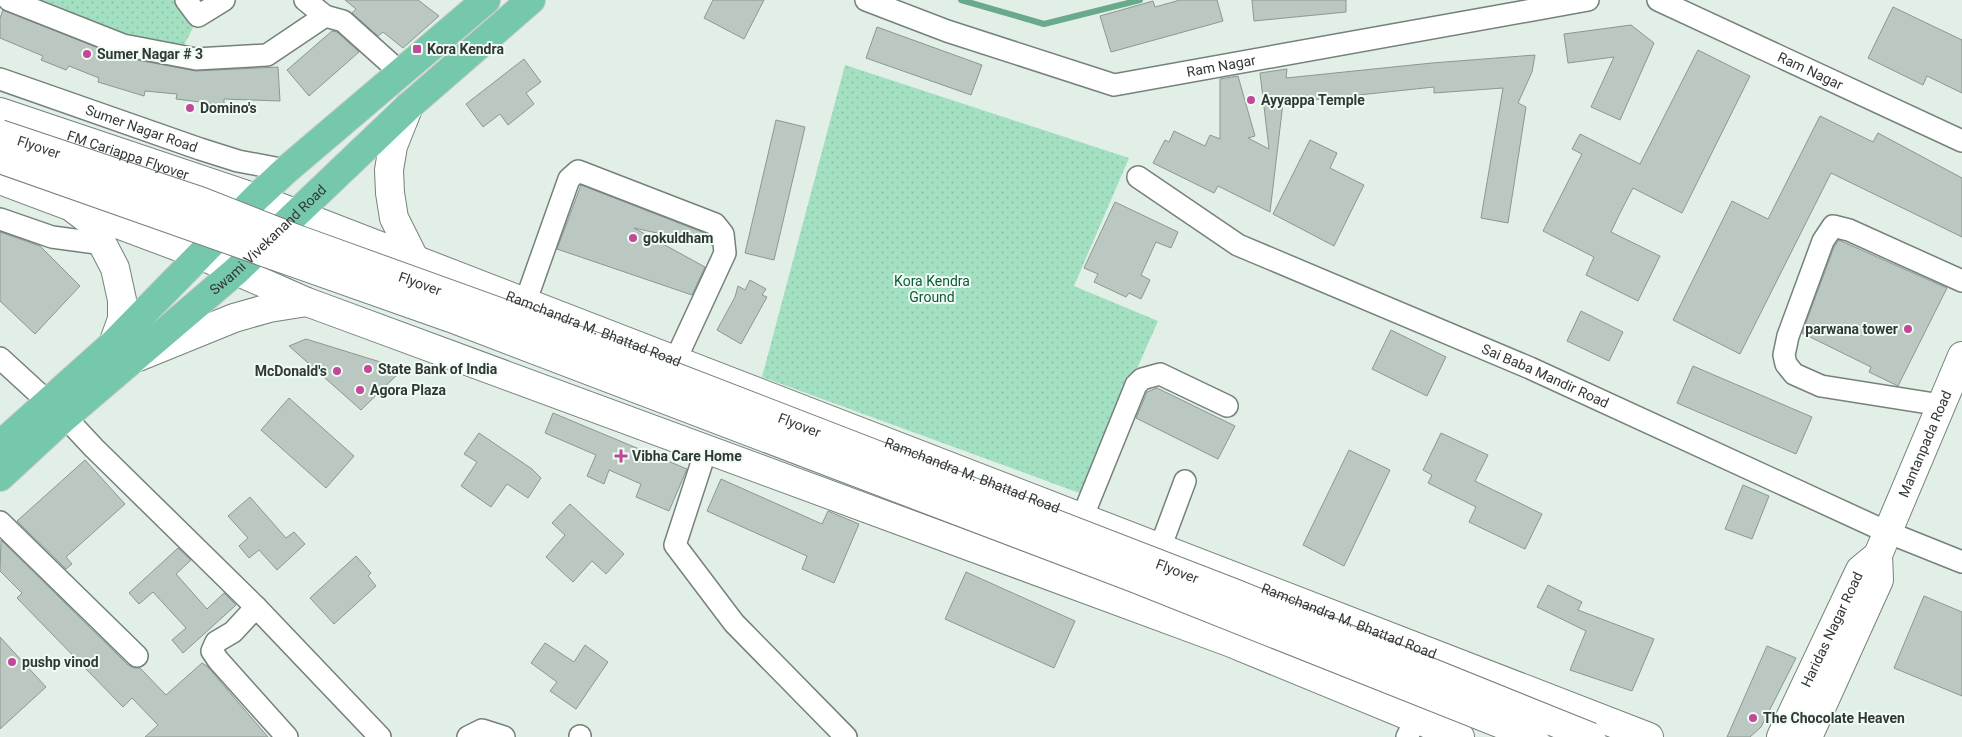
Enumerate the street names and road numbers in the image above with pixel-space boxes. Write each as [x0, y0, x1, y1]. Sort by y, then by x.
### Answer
street label: Ram Nagar [1775, 49, 1846, 93]
street label: Ram Nagar [1185, 52, 1257, 80]
street label: Sumer Nagar Road [83, 102, 200, 156]
street label: FM Cariappa Flyover [65, 127, 191, 183]
street label: Flyover [15, 132, 63, 162]
street label: Swami Vivekanand Road [206, 181, 329, 298]
street label: Flyover [396, 268, 444, 299]
street label: Ramchandra M. Bhattad Road [504, 288, 683, 370]
street label: Sai Baba Mandir Road [1479, 341, 1611, 411]
street label: Mantanpada Road [1895, 388, 1955, 500]
street label: Flyover [776, 410, 823, 441]
street label: Ramchandra M. Bhattad Road [882, 434, 1062, 516]
street label: Flyover [1154, 556, 1201, 587]
street label: Haridas Nagar Road [1798, 569, 1866, 690]
street label: Ramchandra M. Bhattad Road [1259, 580, 1439, 662]

